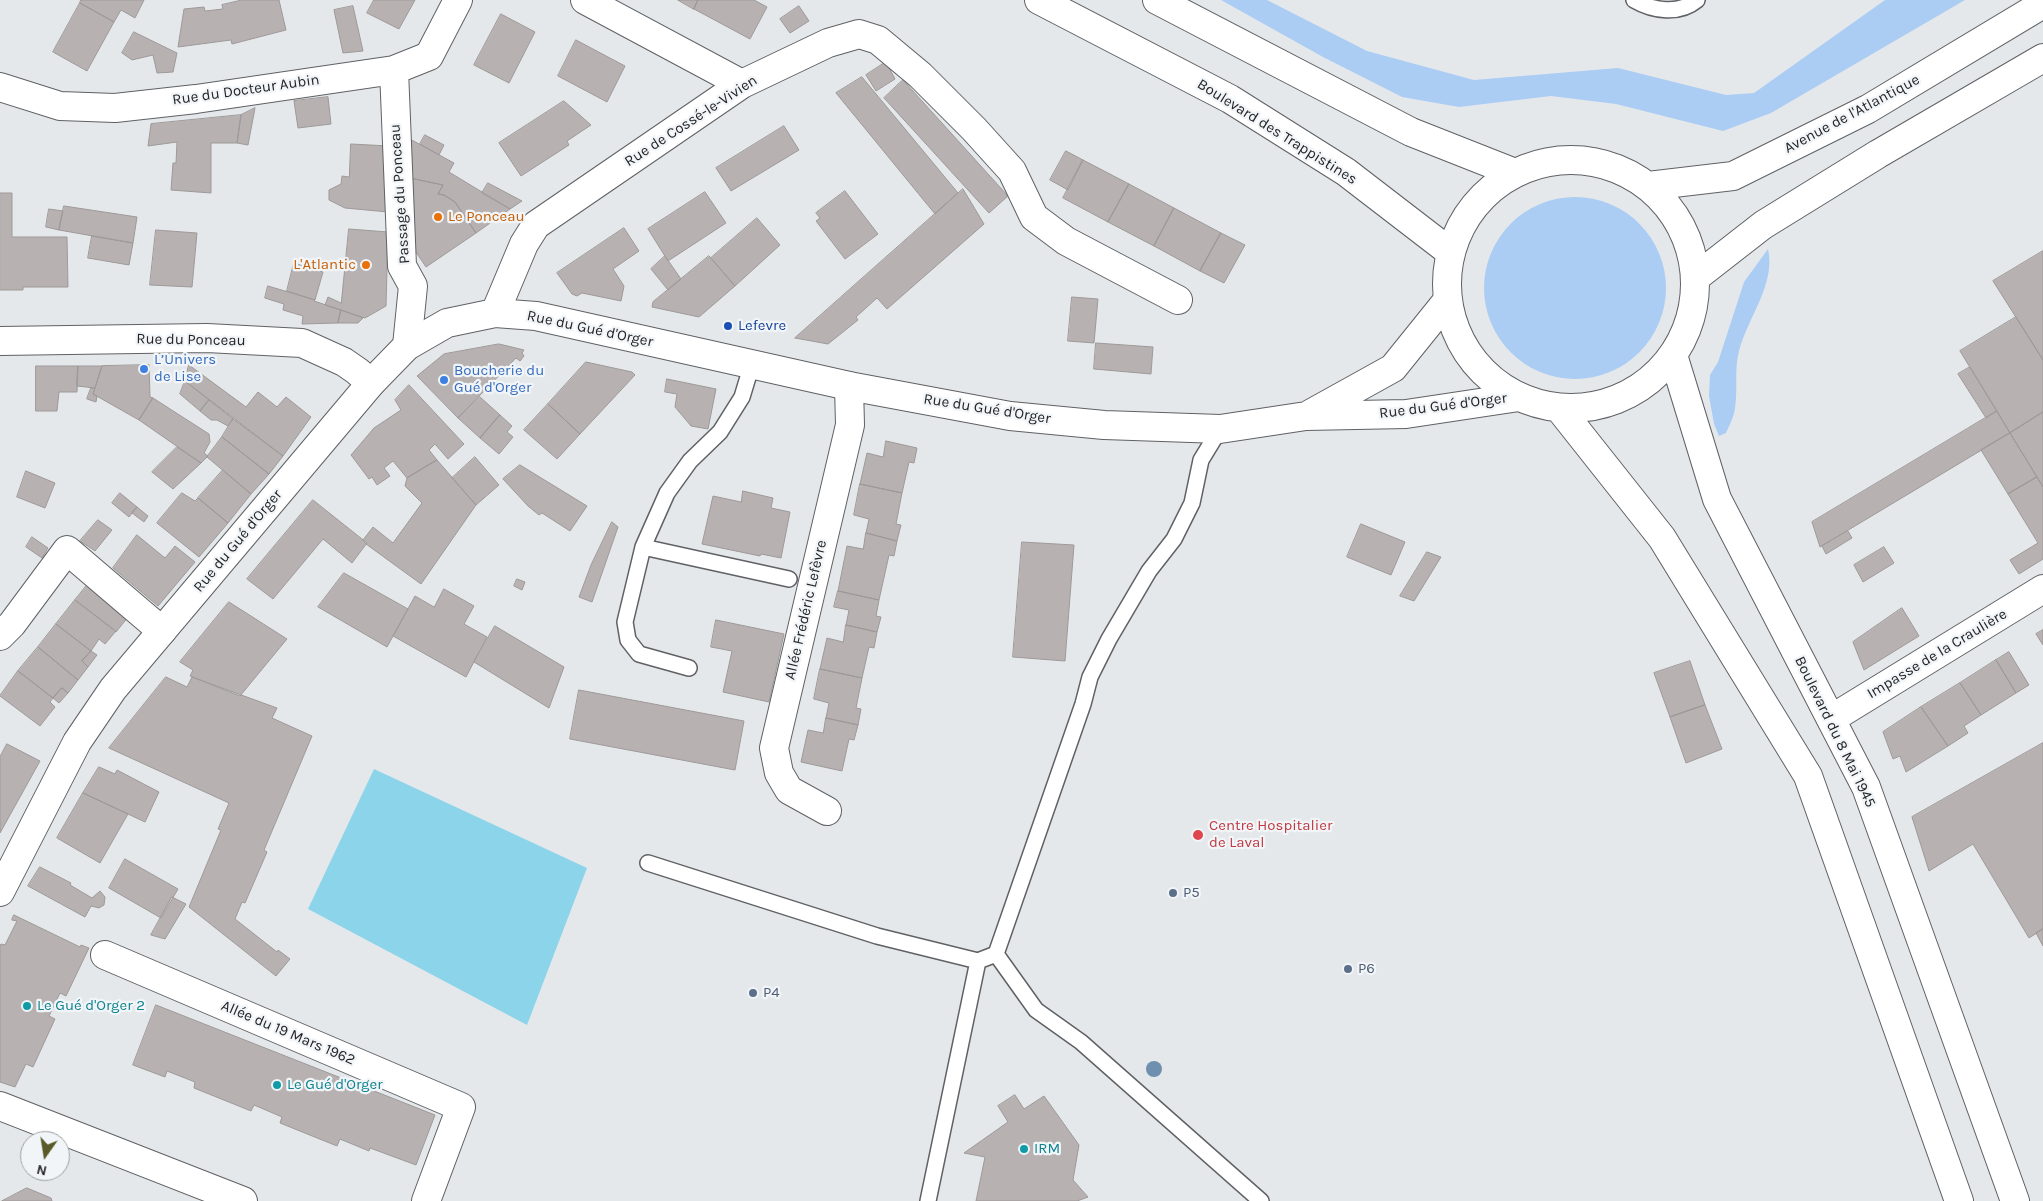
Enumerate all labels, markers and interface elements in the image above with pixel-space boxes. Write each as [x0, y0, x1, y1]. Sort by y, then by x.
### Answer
street label: Rue du Docteur Aubin [171, 71, 321, 109]
street label: Rue de Cossé-le-Vivien [621, 71, 761, 171]
street label: Avenue de l'Atlantique [1781, 71, 1923, 157]
street label: Boulevard des Trappistines [1194, 75, 1360, 189]
street label: Passage du Ponceau [386, 123, 414, 265]
place label: Le Ponceau [448, 208, 525, 226]
marker: Le Ponceau [432, 211, 444, 223]
place label: L'Atlantic [293, 256, 356, 274]
marker: L'Atlantic [360, 259, 372, 271]
street label: Rue du Gué d'Orger [525, 307, 655, 351]
place label: Lefevre [738, 317, 786, 335]
marker: Lefevre [722, 320, 734, 332]
street label: Rue du Ponceau [136, 330, 246, 350]
place label: L’Univers de Lise [154, 351, 216, 386]
place label: Boucherie du Gué d'Orger [454, 362, 544, 397]
marker: L’Univers de Lise [138, 363, 150, 375]
marker: Boucherie du Gué d'Orger [438, 374, 450, 386]
street label: Rue du Gué d'Orger [1378, 389, 1508, 423]
street label: Rue du Gué d'Orger [922, 390, 1052, 428]
street label: Rue du Gué d'Orger [190, 486, 286, 596]
street label: Allée Frédéric Lefèvre [781, 538, 831, 682]
street label: Impasse de la Craulière [1864, 605, 2010, 703]
street label: Boulevard du 8 Mai 1945 [1791, 653, 1879, 811]
place label: Centre Hospitalier de Laval [1209, 817, 1332, 852]
marker: Centre Hospitalier de Laval [1191, 828, 1205, 842]
place label: P5 [1183, 884, 1200, 902]
marker: P5 [1167, 887, 1179, 899]
place label: P6 [1358, 960, 1375, 978]
marker: P6 [1342, 963, 1354, 975]
place label: P4 [763, 984, 780, 1002]
marker: P4 [747, 987, 759, 999]
place label: Le Gué d'Orger 2 [37, 997, 145, 1015]
street label: Allée du 19 Mars 1962 [218, 997, 358, 1069]
marker: Le Gué d'Orger 2 [21, 1000, 33, 1012]
place label: Le Gué d'Orger [287, 1076, 383, 1094]
marker: Le Gué d'Orger [271, 1079, 283, 1091]
north arrow [20, 1131, 70, 1181]
place label: IRM [1034, 1140, 1060, 1158]
marker: IRM [1018, 1143, 1030, 1155]
text: N [35, 1161, 49, 1180]

